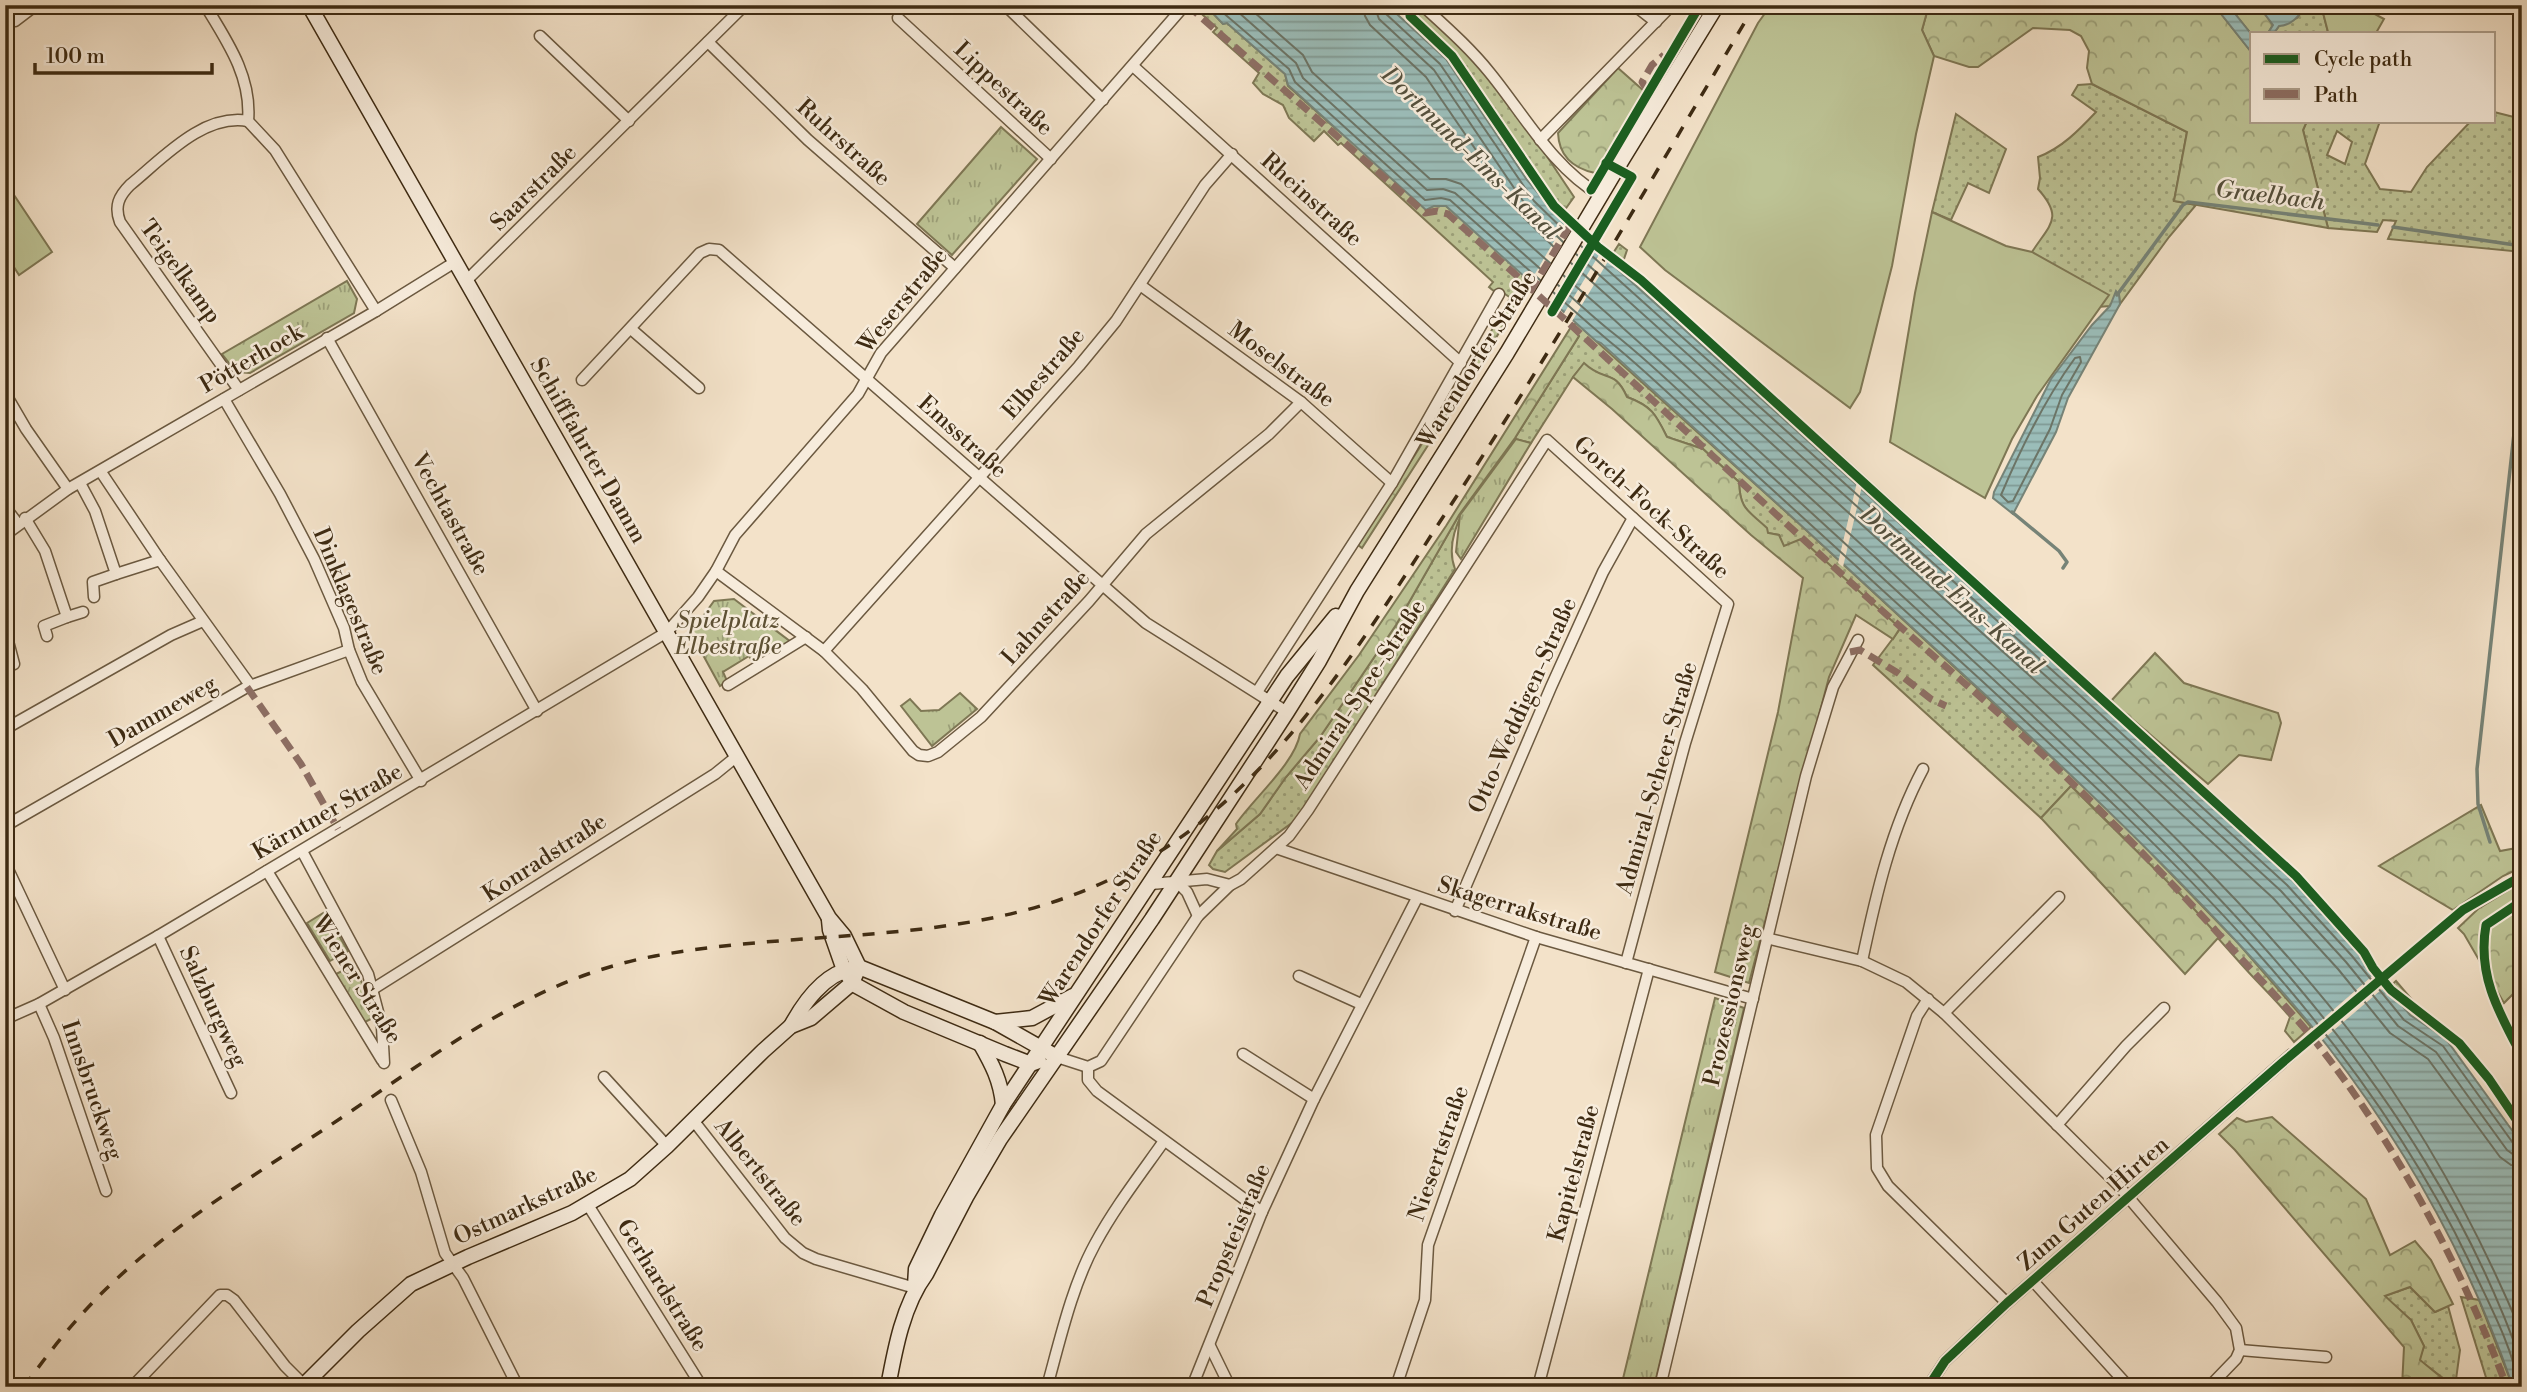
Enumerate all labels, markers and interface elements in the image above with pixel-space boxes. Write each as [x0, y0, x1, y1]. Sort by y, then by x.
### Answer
scale bar [35, 32, 212, 76]
legend [2250, 32, 2496, 122]
street label: Lippestraße [948, 36, 1059, 142]
text: 100 m [46, 44, 105, 70]
text: Cycle path [2314, 47, 2413, 73]
water label: Dortmund-Ems-Kanal [1374, 60, 1566, 247]
text: Path [2314, 83, 2359, 109]
street label: Ruhrstraße [790, 93, 896, 192]
street label: Saarstraße [485, 139, 583, 237]
street label: Rheinstraße [1255, 147, 1368, 253]
water label: Graelbach [2214, 174, 2327, 218]
street label: Teigelkamp [133, 214, 227, 329]
street label: Weserstraße [851, 242, 954, 360]
street label: Warendorfer Straße [1410, 266, 1543, 454]
street label: Moselstraße [1223, 316, 1340, 414]
street label: Pötterhoek [195, 318, 309, 400]
street label: Elbestraße [997, 322, 1091, 425]
street label: Schifffahrter Damm [524, 353, 653, 548]
street label: Emsstraße [912, 389, 1013, 484]
street label: Gorch-Fock-Straße [1568, 430, 1735, 585]
street label: Vechtastraße [404, 447, 495, 581]
water label: Dortmund-Ems-Kanal [1852, 499, 2050, 682]
street label: Dinklagestraße [306, 524, 394, 679]
street label: Lahnstraße [996, 564, 1096, 671]
street label: Otto-Weddigen-Straße [1463, 593, 1583, 818]
street label: Admiral-Spee-Straße [1287, 594, 1432, 796]
park label: Spielplatz Elbestraße [674, 607, 782, 661]
street label: Admiral-Scheer-Straße [1610, 658, 1704, 899]
street label: Dammeweg [103, 670, 222, 754]
street label: Kärntner Straße [247, 758, 408, 866]
street label: Konradstraße [477, 807, 612, 908]
street label: Warendorfer Straße [1033, 825, 1168, 1013]
street label: Skagerrakstraße [1434, 871, 1605, 947]
street label: Wiener Straße [306, 909, 408, 1049]
street label: Prozessionsweg [1698, 922, 1762, 1089]
street label: Salzburgweg [173, 942, 253, 1071]
street label: Innsbruckweg [55, 1017, 129, 1164]
street label: Niesertstraße [1403, 1082, 1475, 1225]
street label: Kapitelstraße [1542, 1102, 1606, 1245]
street label: Albertstraße [708, 1112, 812, 1232]
street label: Zum Guten Hirten [2012, 1130, 2175, 1277]
street label: Propsteistraße [1191, 1159, 1277, 1311]
street label: Ostmarkstraße [449, 1160, 602, 1251]
street label: Gerhardstraße [610, 1214, 714, 1357]

